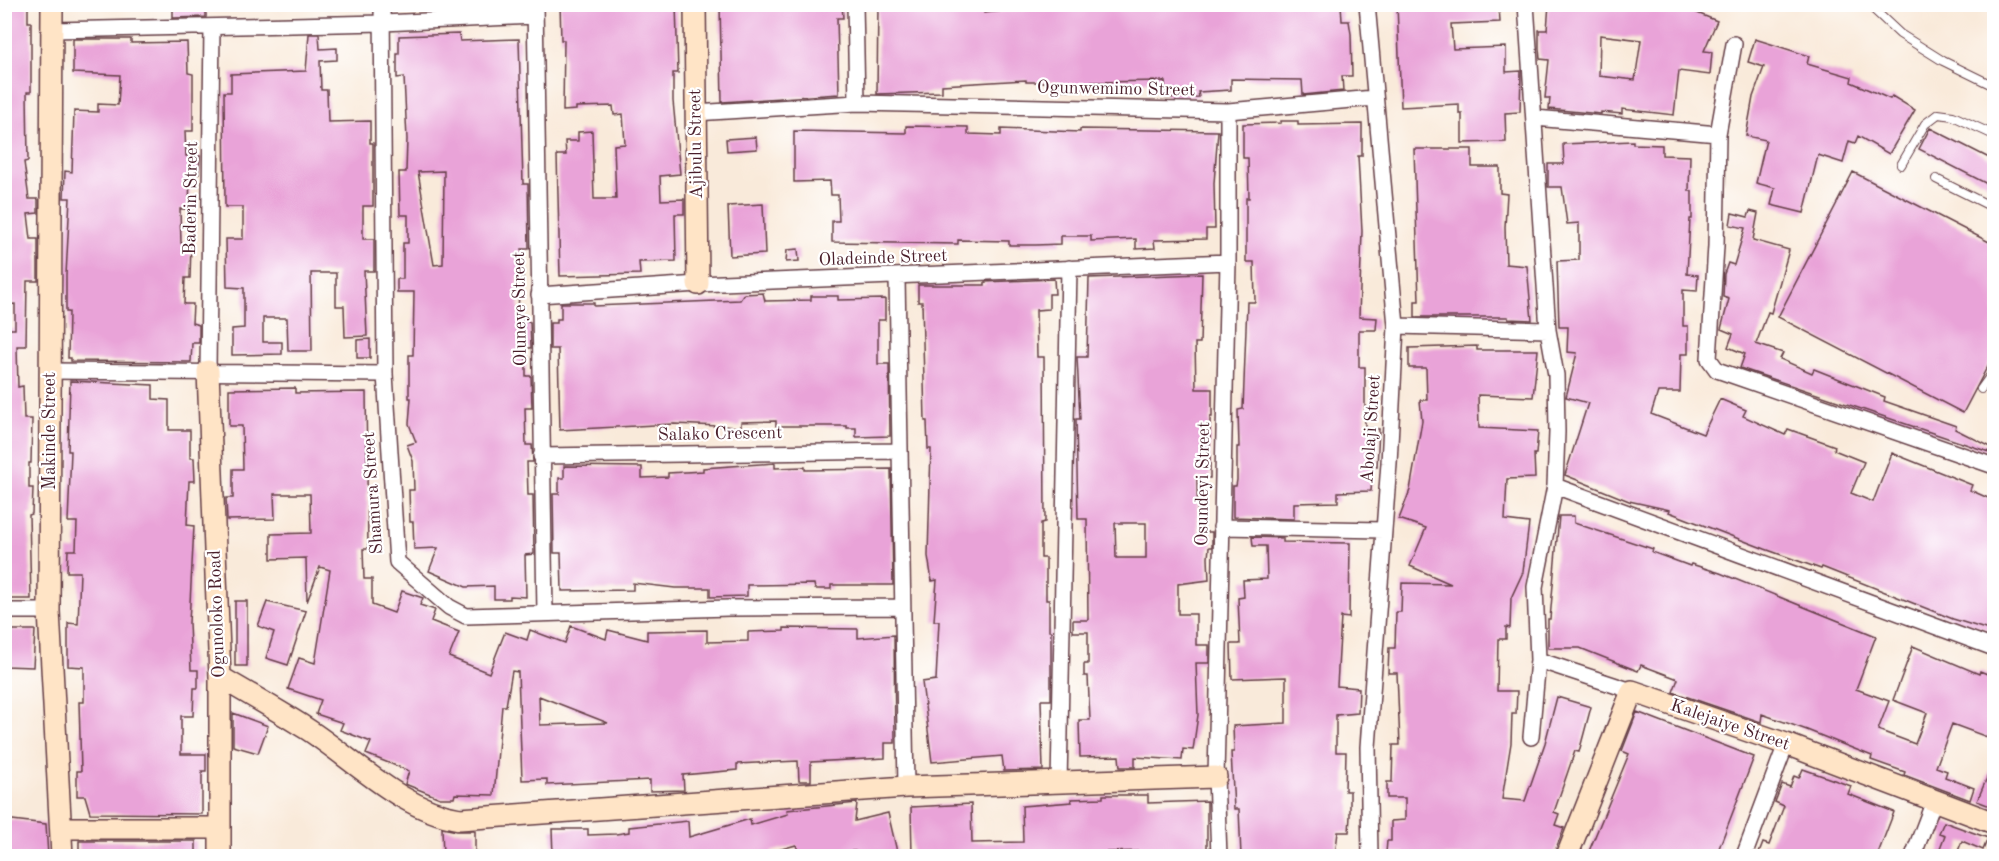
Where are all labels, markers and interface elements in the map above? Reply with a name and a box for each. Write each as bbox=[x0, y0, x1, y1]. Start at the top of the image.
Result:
street label: Ogunwemimo Street bbox=[1037, 79, 1195, 99]
street label: Ajibulu Street bbox=[686, 89, 706, 199]
street label: Baderin Street bbox=[181, 141, 201, 255]
street label: Oladeinde Street bbox=[818, 247, 948, 269]
street label: Oluneye Street bbox=[510, 251, 530, 367]
street label: Makinde Street bbox=[41, 372, 59, 490]
street label: Abolaji Street bbox=[1358, 374, 1384, 484]
street label: Osundeyi Street bbox=[1193, 422, 1213, 546]
street label: Salako Crescent bbox=[657, 424, 783, 444]
street label: Shamura Street bbox=[360, 431, 386, 555]
street label: Ogunoloko Road bbox=[206, 550, 228, 678]
street label: Kalejaiye Street bbox=[1668, 696, 1792, 754]

